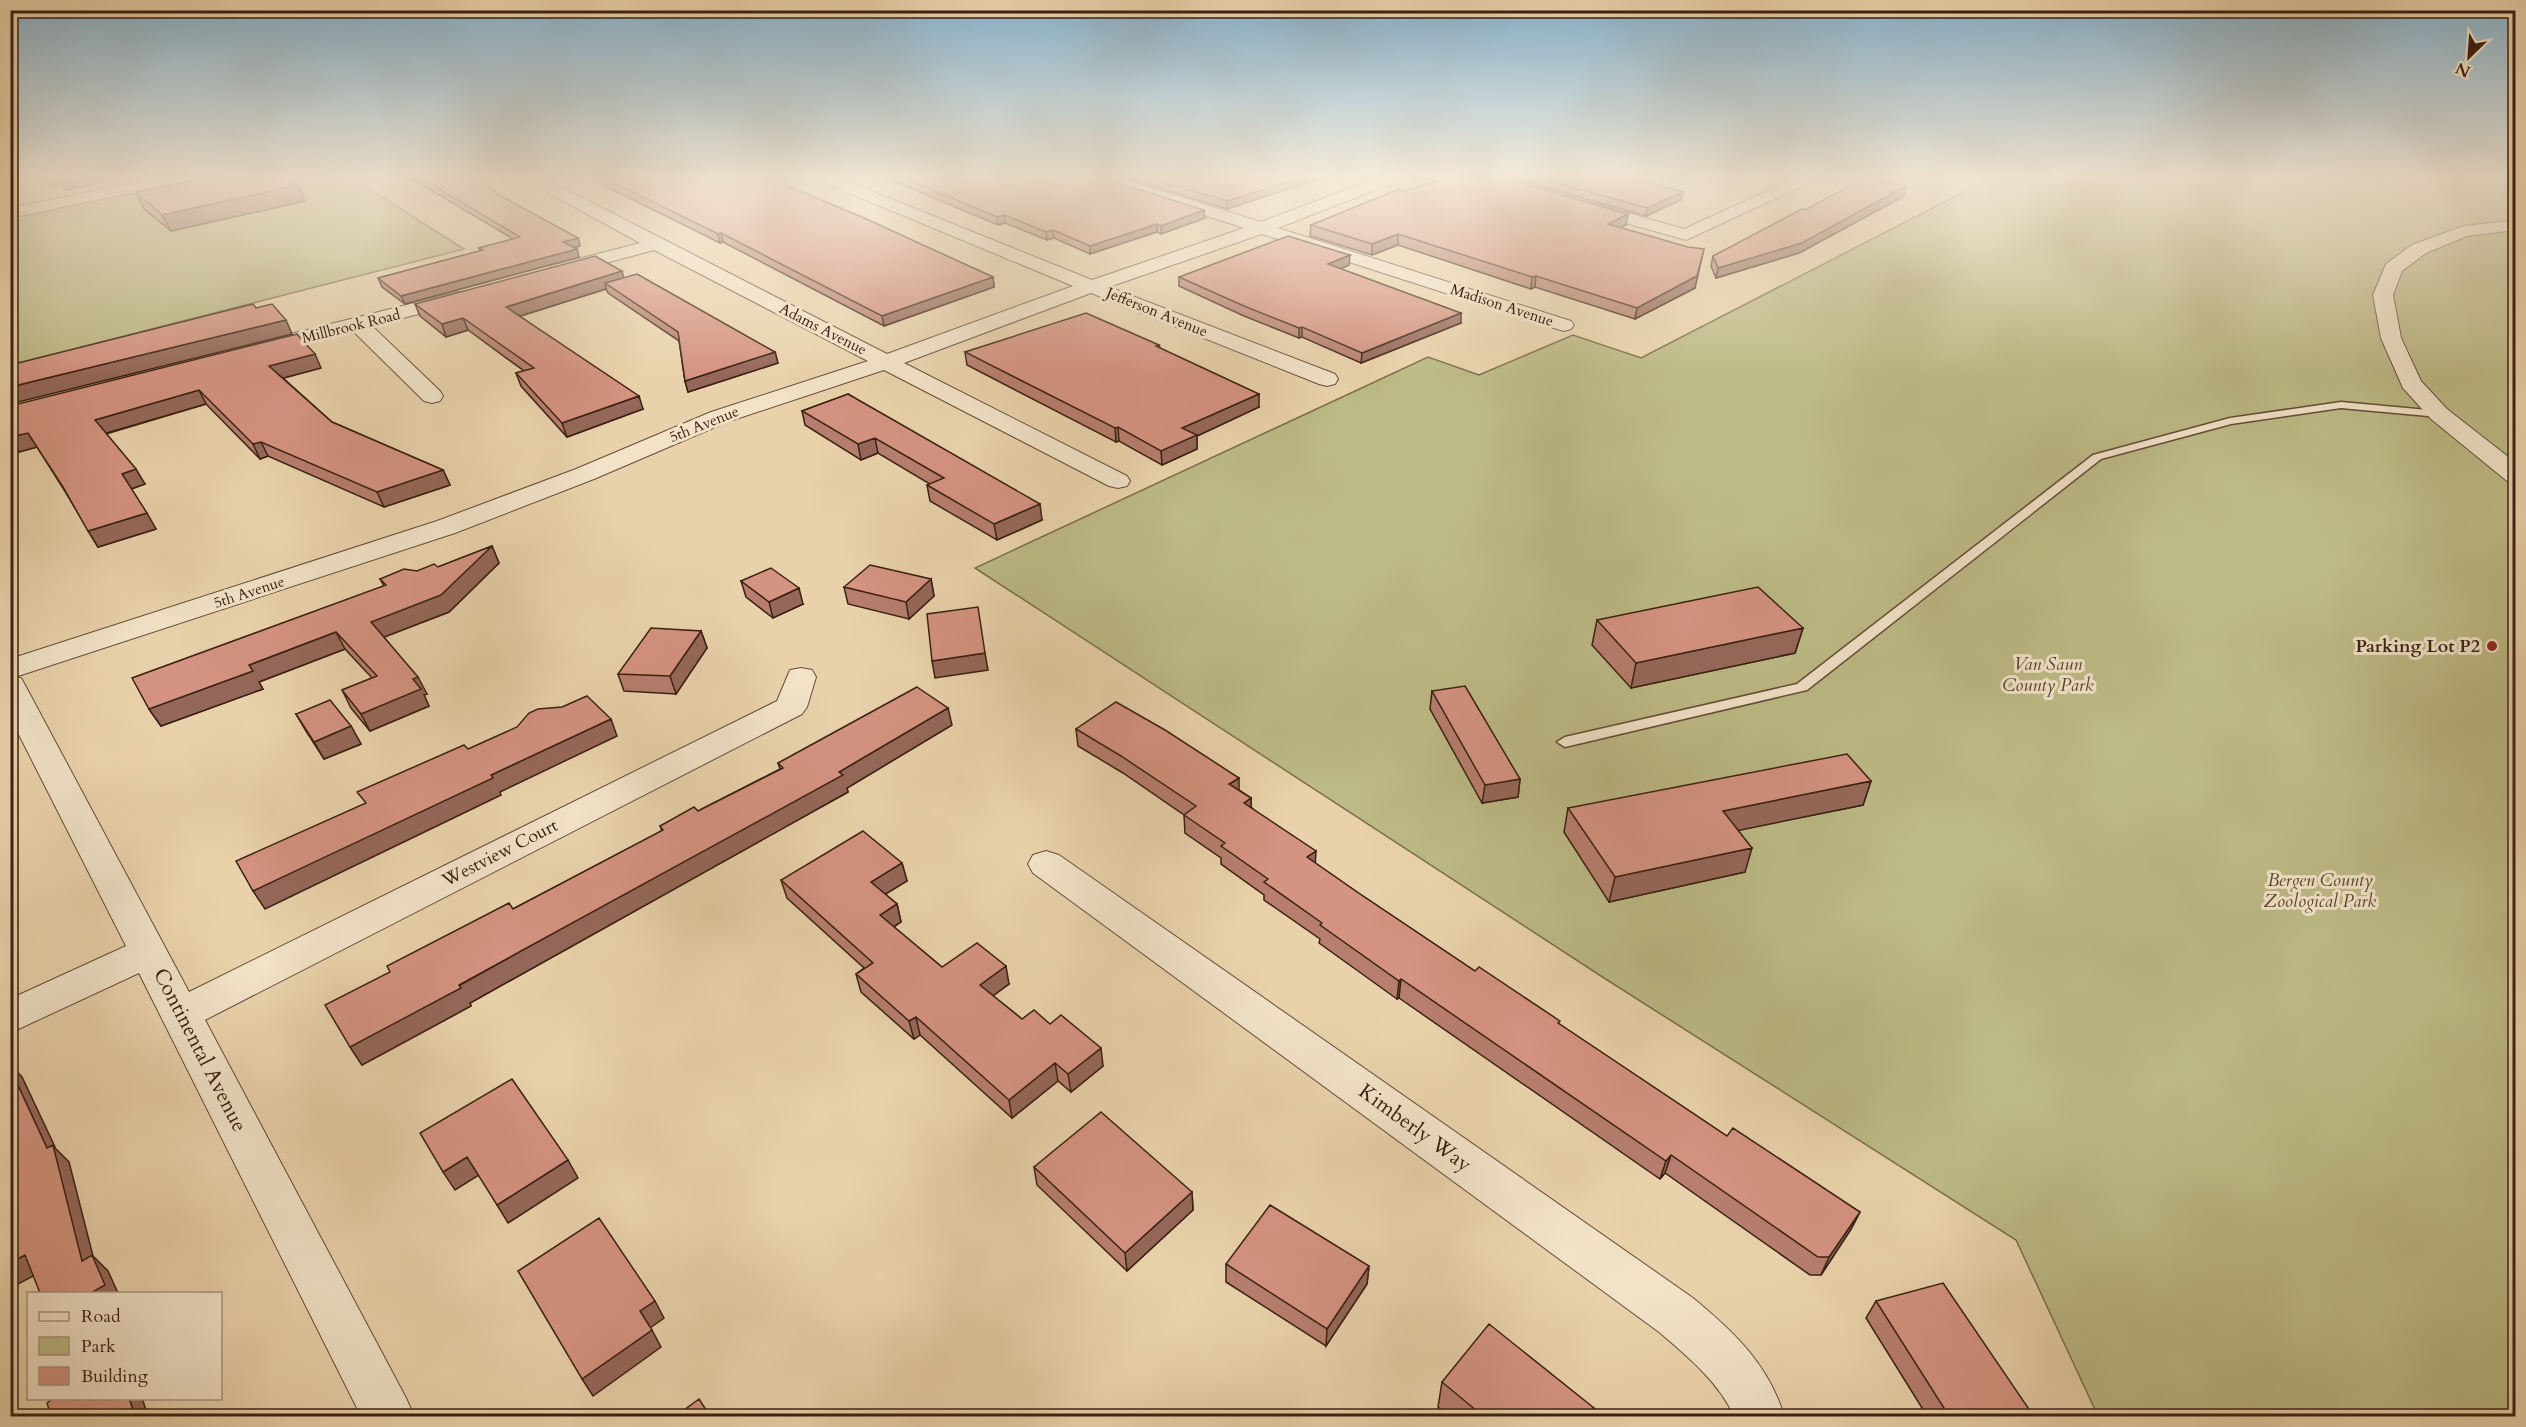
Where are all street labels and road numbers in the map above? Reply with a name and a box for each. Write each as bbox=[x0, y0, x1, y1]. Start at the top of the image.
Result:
street label: Madison Avenue bbox=[1448, 279, 1556, 331]
street label: Jefferson Avenue bbox=[1102, 282, 1211, 341]
street label: Adams Avenue bbox=[776, 298, 870, 360]
street label: Millbrook Road bbox=[300, 304, 402, 348]
street label: 5th Avenue bbox=[666, 401, 742, 447]
street label: 5th Avenue bbox=[211, 571, 287, 613]
street label: Westview Court bbox=[437, 813, 563, 893]
street label: Continental Avenue bbox=[146, 963, 254, 1137]
street label: Kimberly Way bbox=[1353, 1077, 1477, 1179]

